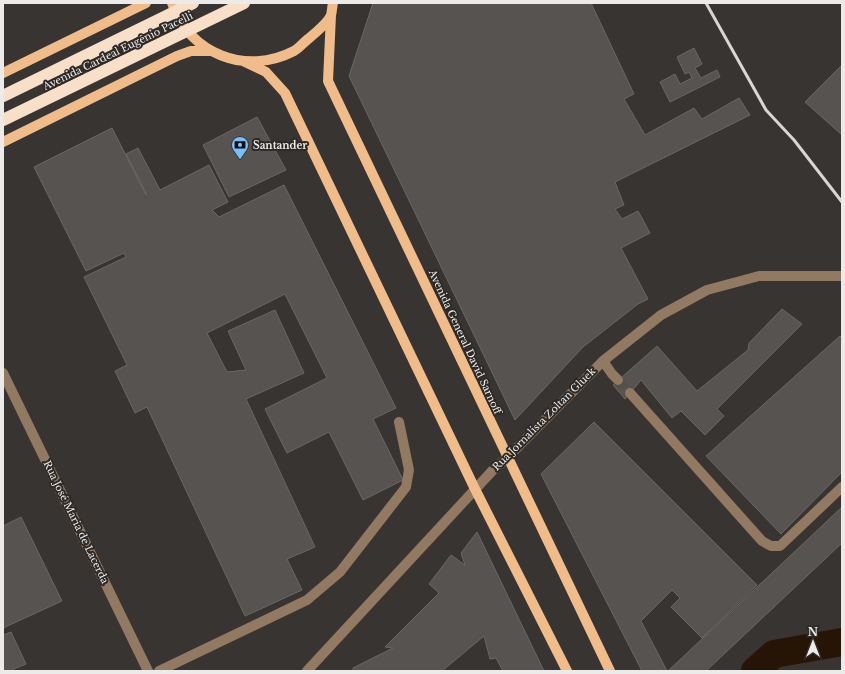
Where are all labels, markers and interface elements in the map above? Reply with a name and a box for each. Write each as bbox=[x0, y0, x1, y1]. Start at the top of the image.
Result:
street label: Avenida Cardeal Eugênio Pacelli bbox=[40, 9, 196, 93]
bank icon: Santander bbox=[230, 135, 250, 160]
place label: Santander bbox=[253, 139, 307, 152]
street label: Avenida General David Sarnoff bbox=[425, 267, 505, 418]
street label: Rua Jornalista Zoltan Gluek bbox=[490, 364, 599, 473]
street label: Rua José Maria de Lacerda bbox=[40, 458, 112, 586]
north arrow bbox=[793, 622, 833, 662]
text: N bbox=[808, 625, 819, 639]

